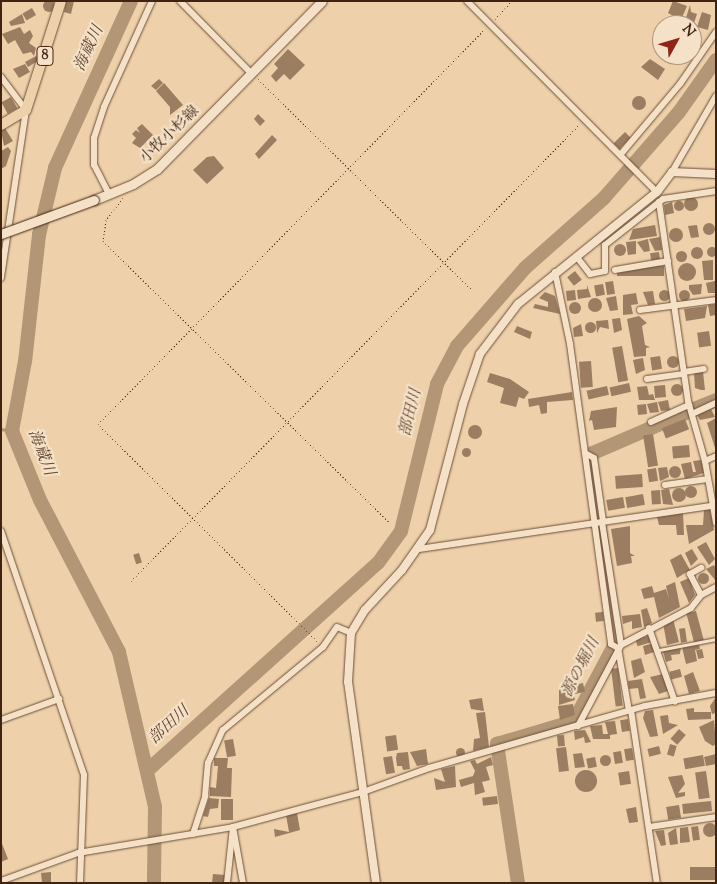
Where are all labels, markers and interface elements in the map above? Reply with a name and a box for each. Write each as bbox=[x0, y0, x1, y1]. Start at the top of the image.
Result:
north arrow bbox=[652, 15, 702, 65]
text: N bbox=[677, 21, 699, 42]
water label: 海蔵川 bbox=[71, 23, 109, 75]
road number: 8 bbox=[36, 44, 54, 68]
street label: 小牧小杉線 bbox=[137, 102, 203, 168]
water label: 部田川 bbox=[397, 387, 427, 439]
water label: 海蔵川 bbox=[22, 427, 58, 479]
water label: 源の堀川 bbox=[559, 635, 605, 701]
water label: 部田川 bbox=[146, 703, 194, 749]

